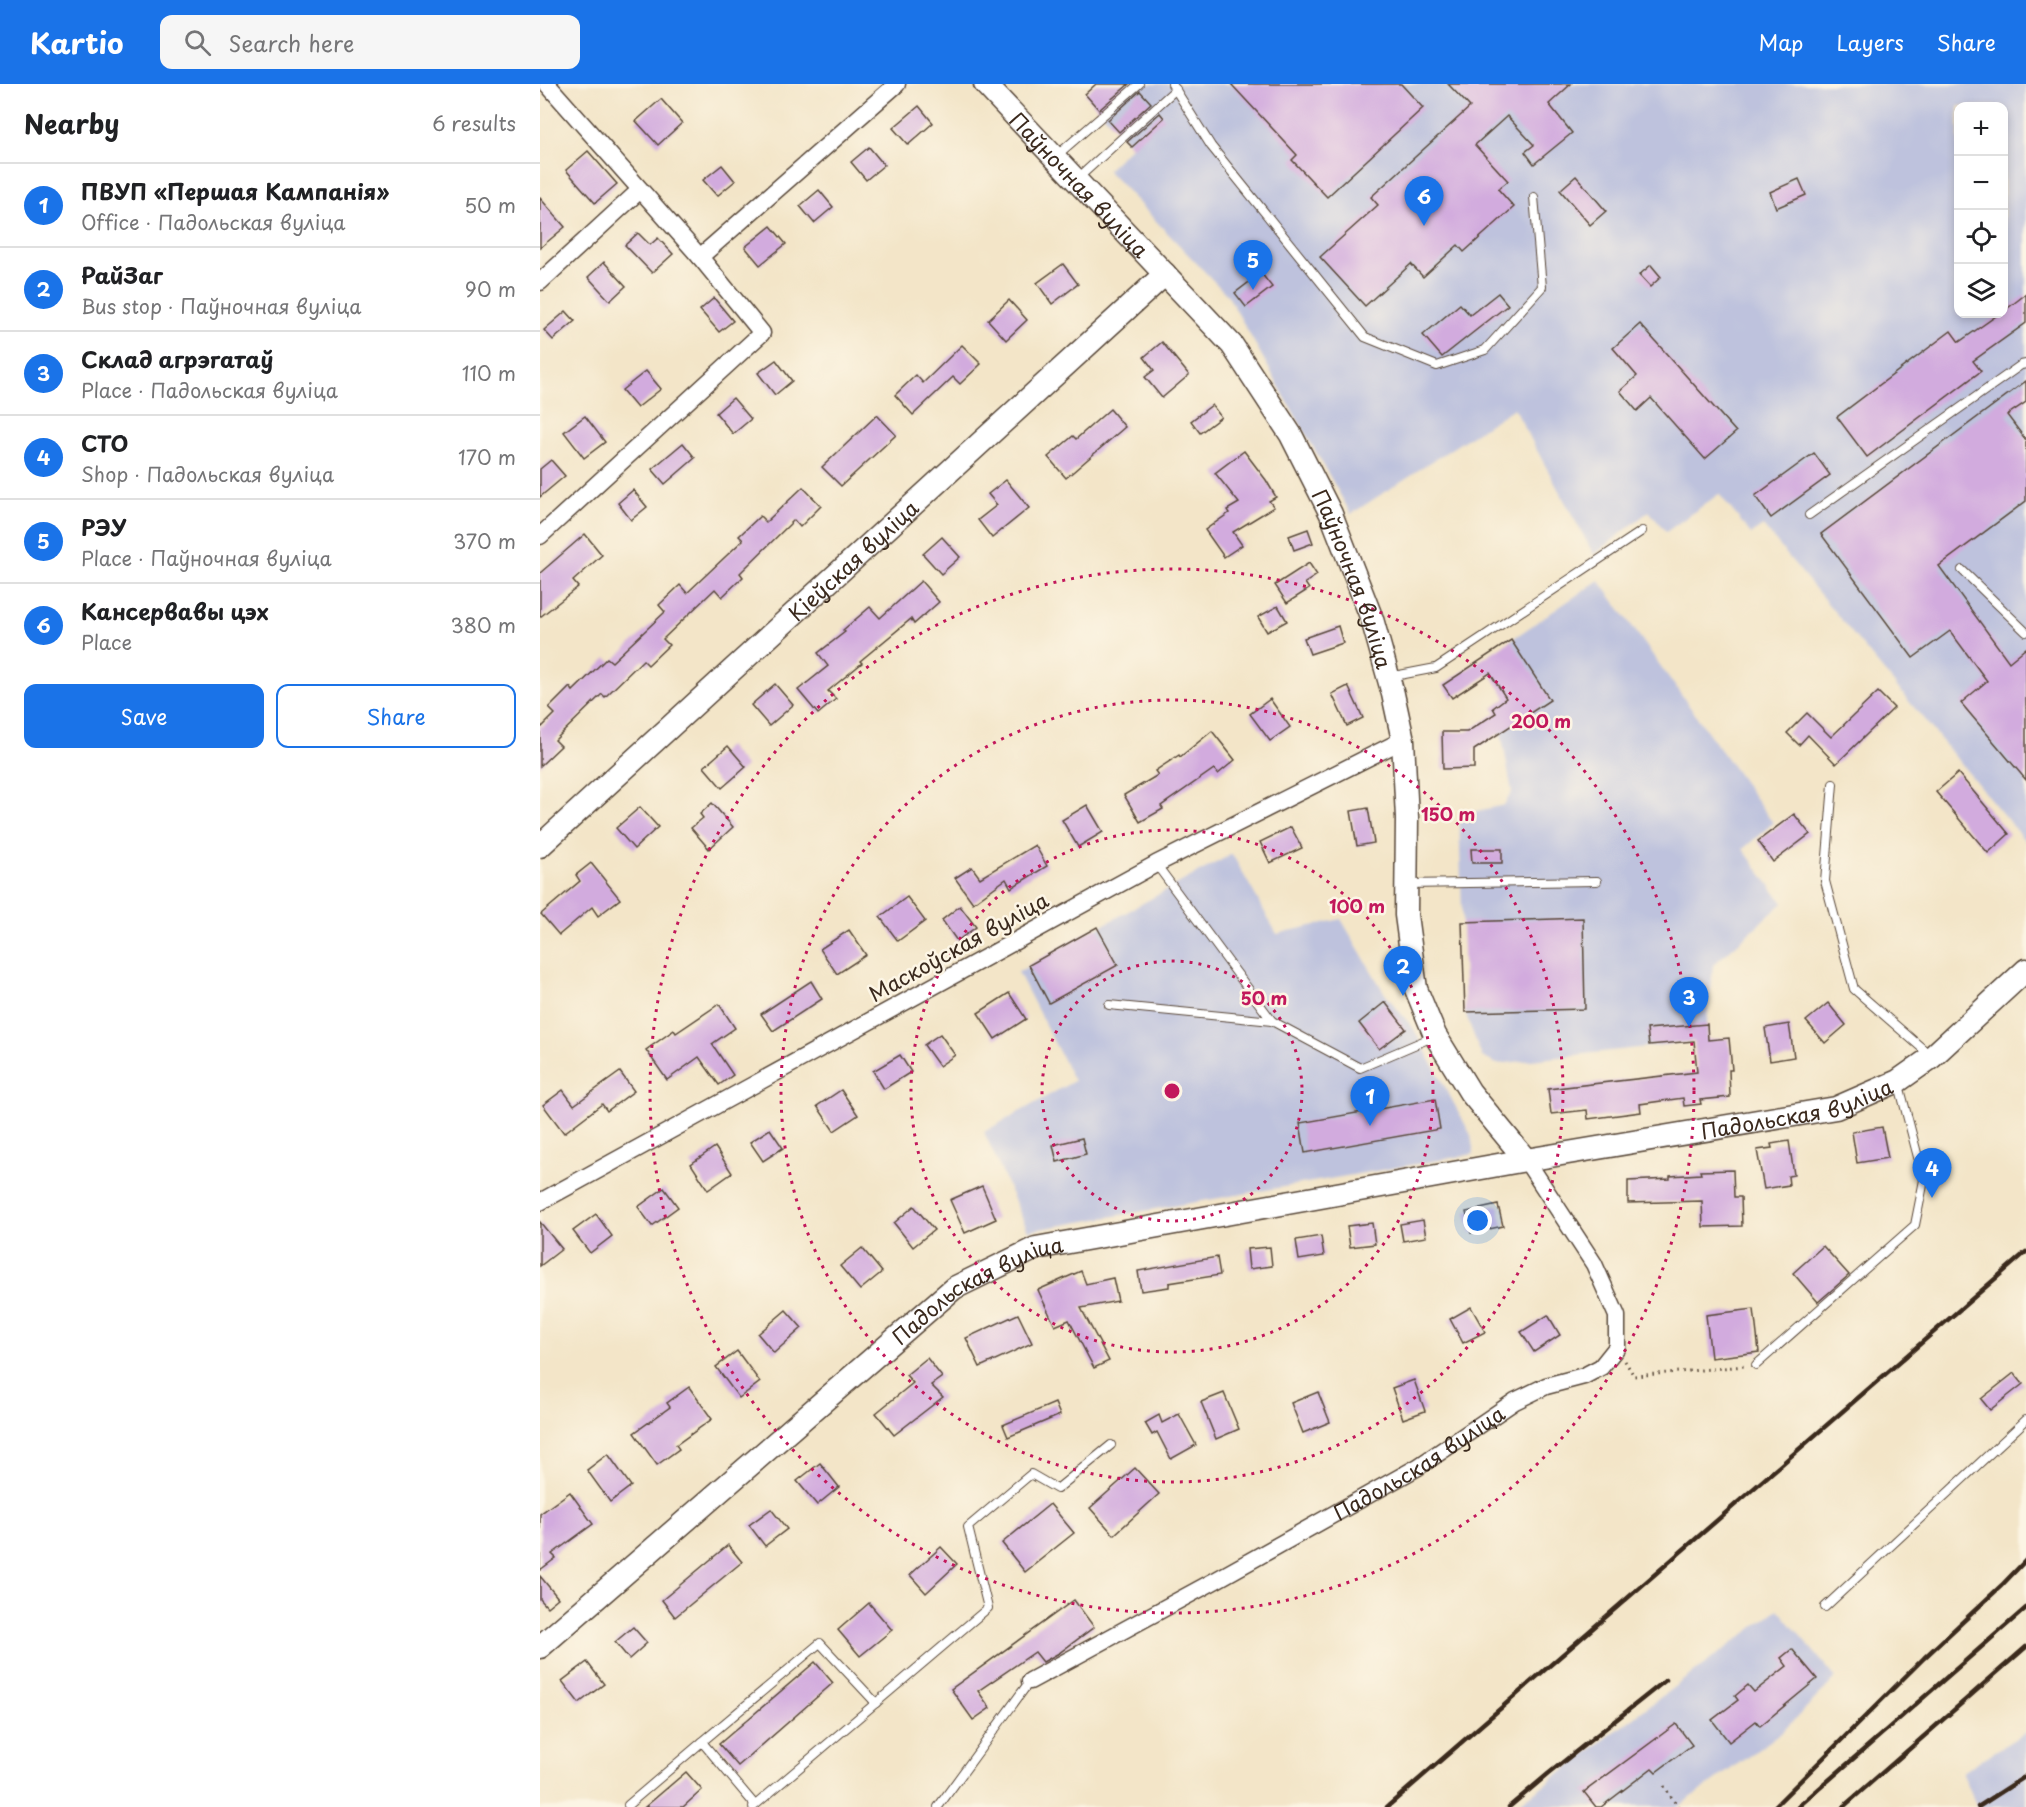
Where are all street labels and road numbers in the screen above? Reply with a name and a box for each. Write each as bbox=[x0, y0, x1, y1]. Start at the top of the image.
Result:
street label: Паўночная вуліца bbox=[1003, 104, 1157, 264]
street label: Паўночная вуліца bbox=[1305, 483, 1401, 673]
street label: Кіеўская вуліца bbox=[780, 491, 925, 628]
street label: Маскоўская вуліца bbox=[862, 883, 1054, 1009]
street label: Падольская вуліца bbox=[1698, 1069, 1898, 1146]
street label: Падольская вуліца bbox=[884, 1227, 1066, 1352]
street label: Падольская вуліца bbox=[1327, 1397, 1511, 1528]

